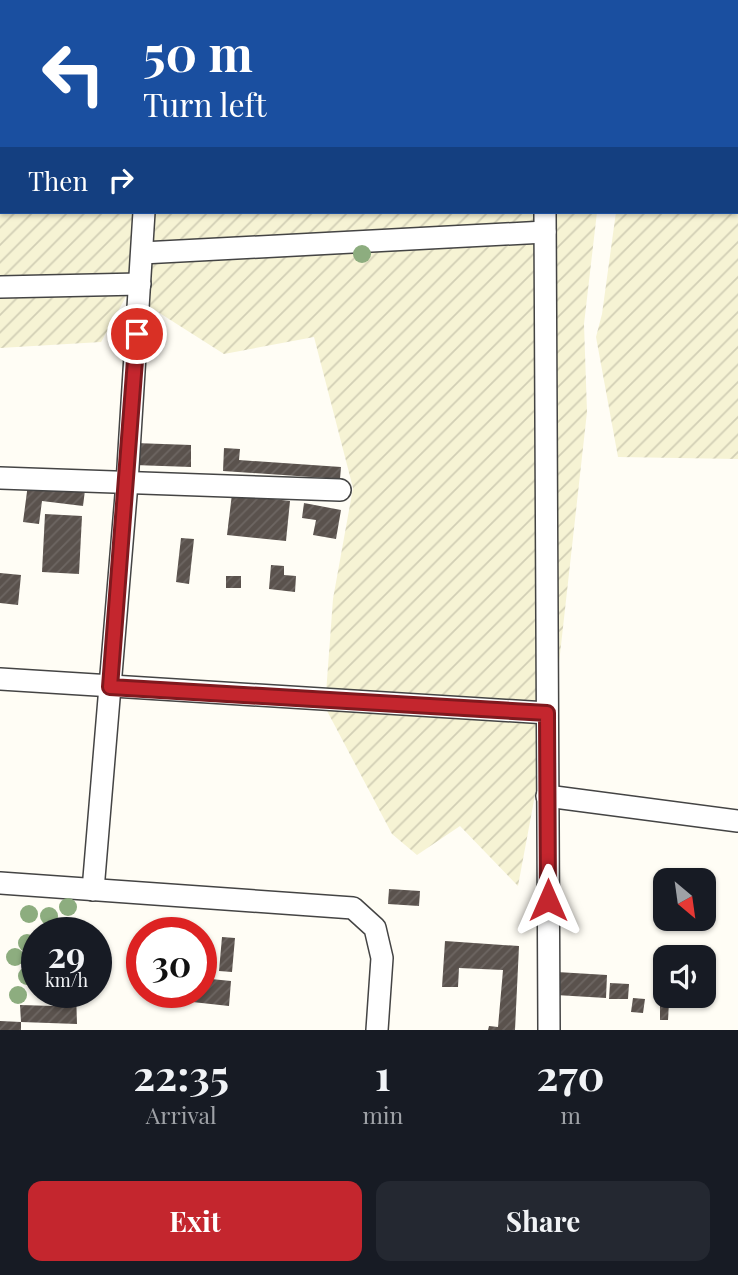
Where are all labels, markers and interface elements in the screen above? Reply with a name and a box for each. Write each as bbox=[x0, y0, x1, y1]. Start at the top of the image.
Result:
text: 50 m bbox=[143, 19, 253, 84]
icon: left bbox=[28, 28, 119, 119]
text: Turn left bbox=[143, 82, 267, 125]
icon: right bbox=[102, 161, 140, 199]
text: Then bbox=[28, 163, 88, 198]
pin bbox=[107, 304, 167, 364]
icon: arrive bbox=[118, 315, 156, 353]
position arrow bbox=[511, 863, 585, 937]
north arrow bbox=[653, 868, 716, 931]
map controls bbox=[653, 868, 716, 1008]
speed limit sign: 30 bbox=[126, 917, 217, 1008]
text: 29 bbox=[48, 930, 85, 977]
button: sound bbox=[653, 945, 716, 1008]
text: km/h bbox=[45, 968, 88, 992]
text: 22:35 bbox=[133, 1046, 229, 1102]
text: 1 bbox=[375, 1046, 391, 1102]
text: 270 bbox=[537, 1046, 605, 1102]
text: Arrival bbox=[146, 1099, 217, 1130]
text: min bbox=[362, 1099, 403, 1130]
text: m bbox=[560, 1099, 581, 1130]
button: Exit bbox=[28, 1181, 362, 1261]
button: Share bbox=[376, 1181, 710, 1261]

